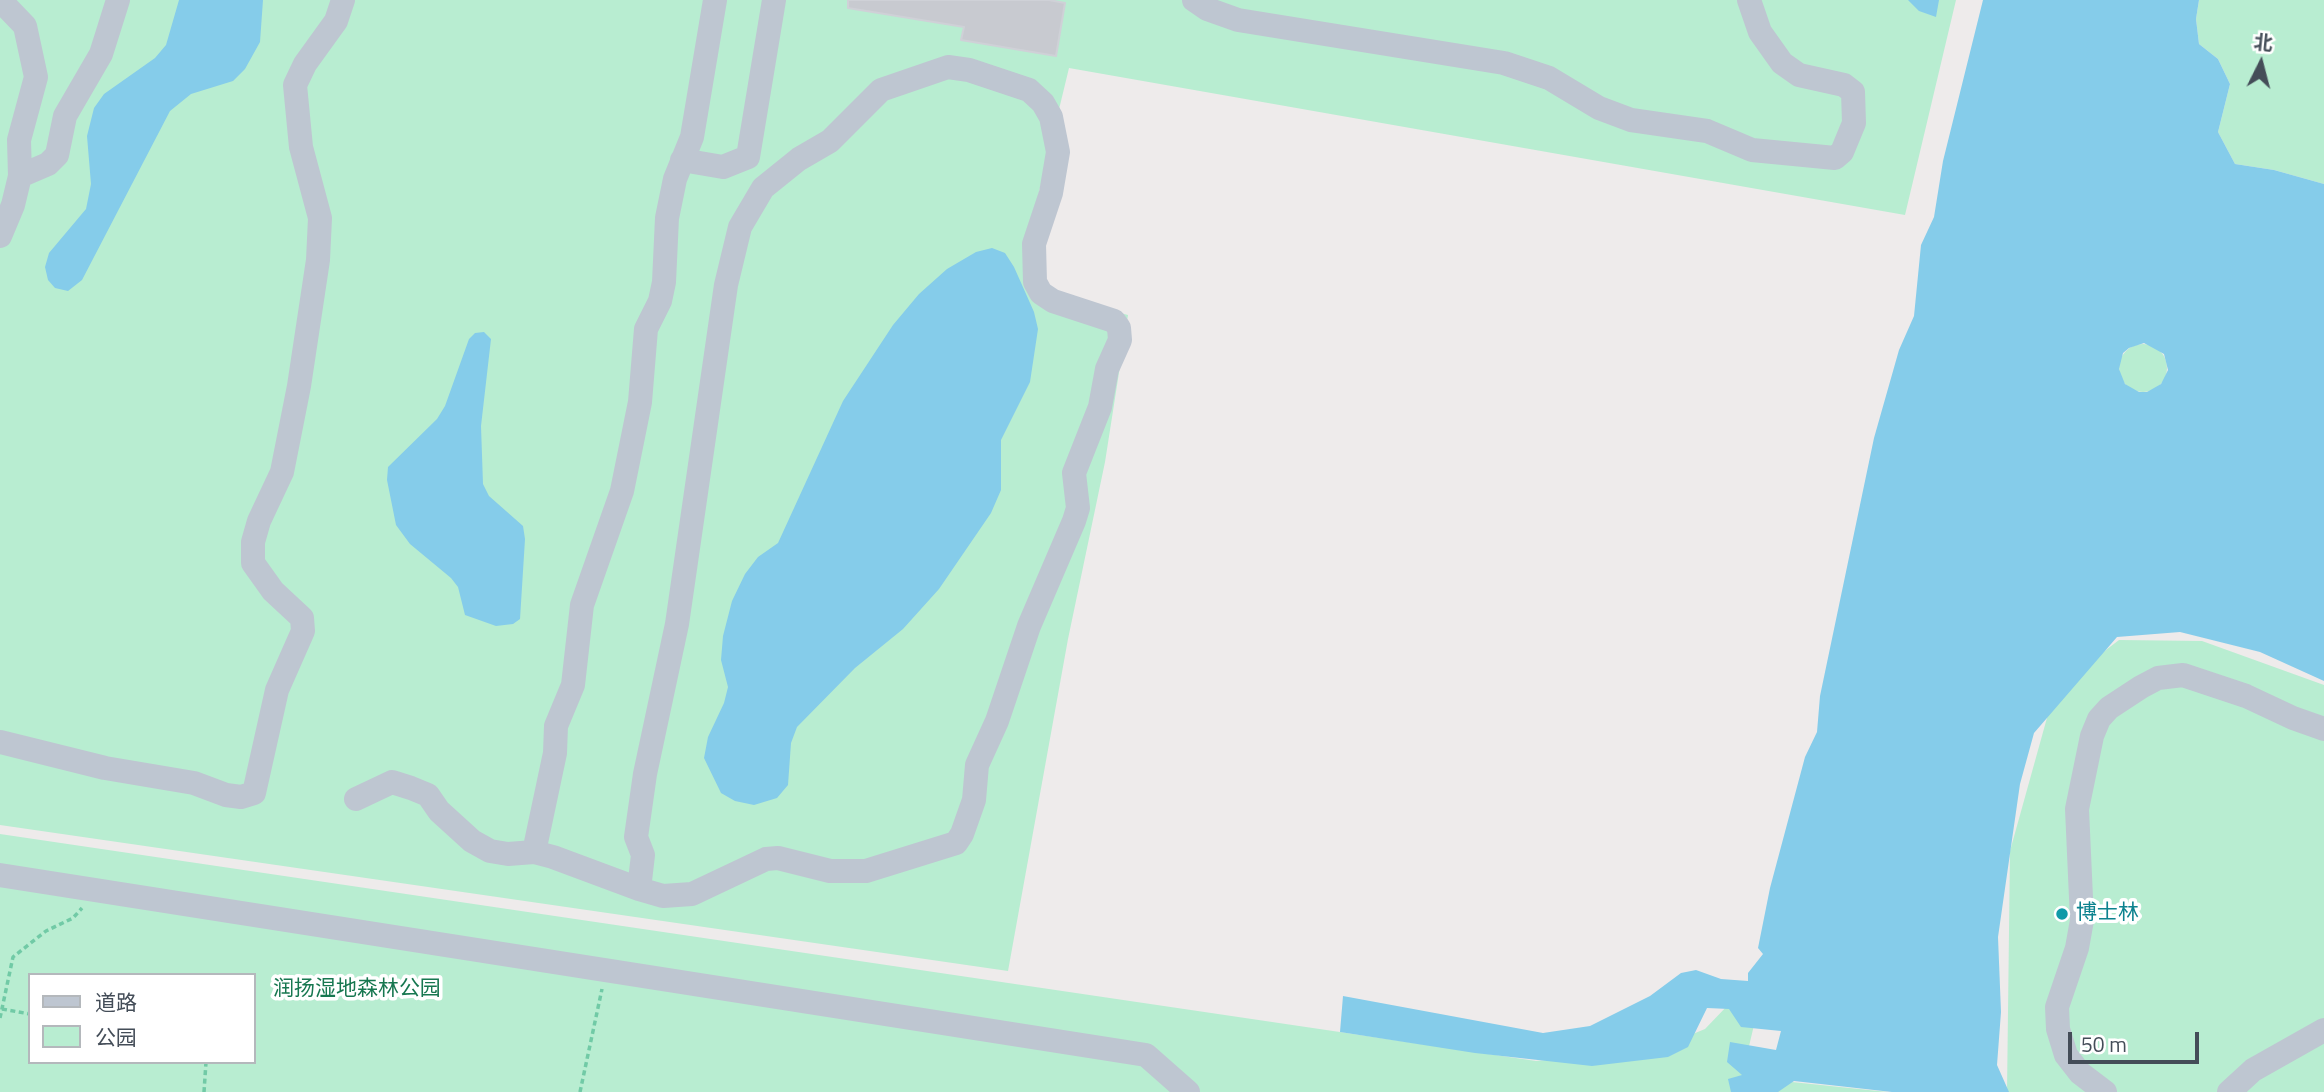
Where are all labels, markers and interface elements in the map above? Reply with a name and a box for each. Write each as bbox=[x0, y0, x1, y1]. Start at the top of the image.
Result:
text: 北 bbox=[2252, 26, 2274, 57]
north arrow bbox=[2226, 28, 2296, 98]
place label: 博士林 bbox=[2076, 901, 2139, 927]
marker: 博士林 bbox=[2054, 906, 2070, 922]
legend bbox=[28, 973, 256, 1064]
park label: 润扬湿地森林公园 bbox=[273, 977, 441, 1003]
text: 道路 bbox=[95, 986, 137, 1018]
scale bar bbox=[2072, 1018, 2203, 1062]
text: 公园 bbox=[95, 1021, 137, 1053]
text: 50 m bbox=[2081, 1028, 2127, 1060]

